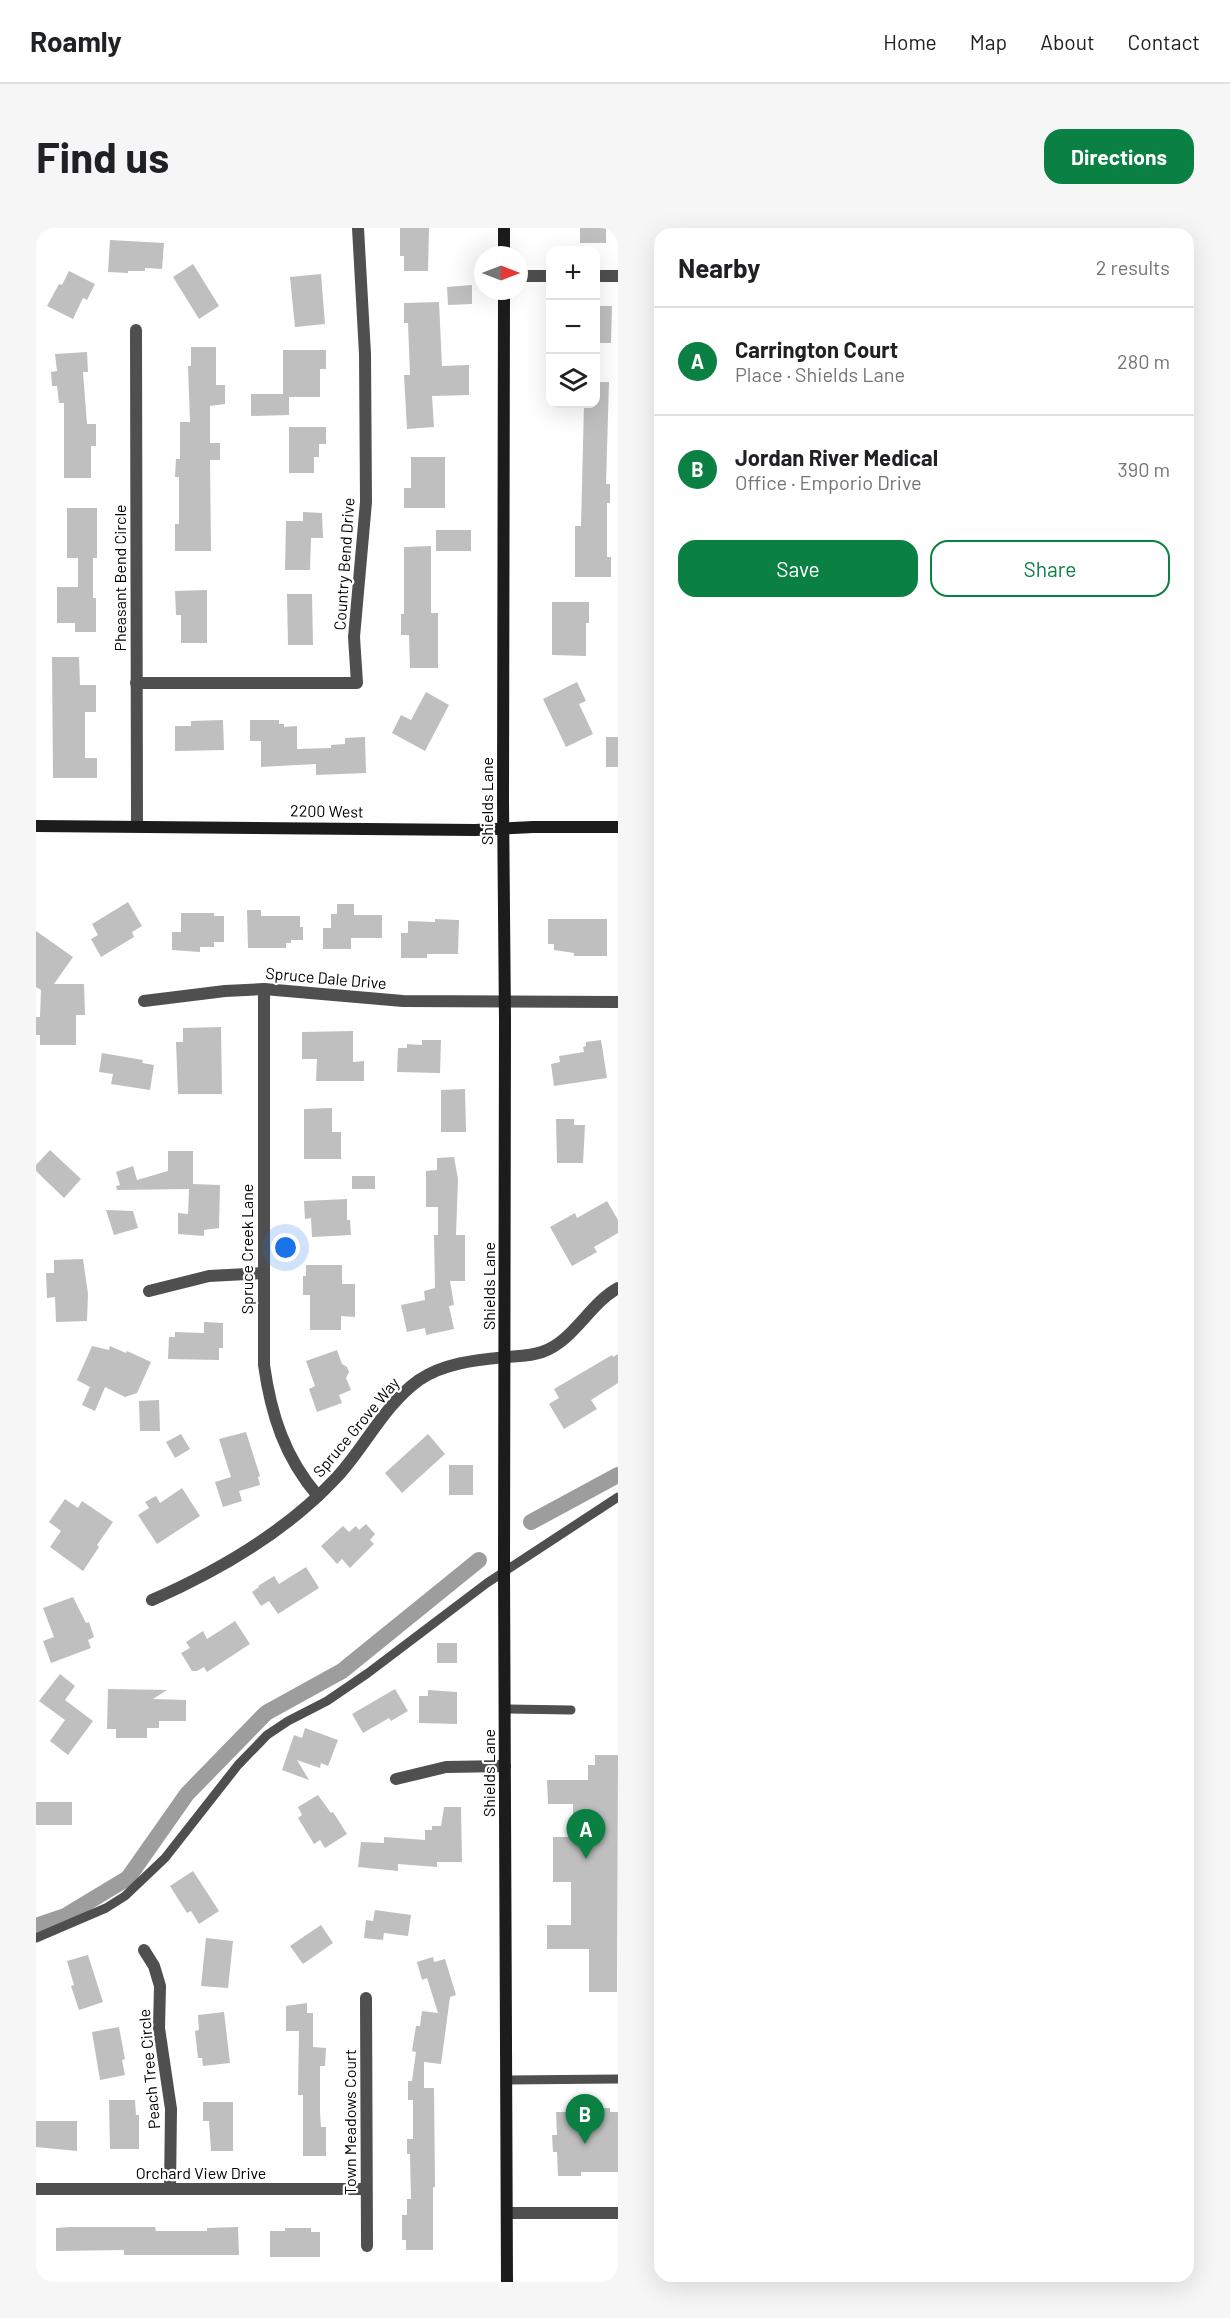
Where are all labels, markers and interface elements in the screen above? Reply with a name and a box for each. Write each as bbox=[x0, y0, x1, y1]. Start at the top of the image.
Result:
text: Roamly bbox=[30, 24, 122, 58]
text: Home bbox=[883, 29, 937, 54]
text: Map bbox=[970, 29, 1007, 54]
text: About bbox=[1040, 29, 1095, 54]
text: Contact bbox=[1128, 29, 1200, 54]
button: Directions bbox=[1044, 129, 1194, 184]
text: Find us bbox=[36, 131, 169, 181]
north arrow bbox=[474, 246, 528, 300]
map controls bbox=[546, 246, 600, 408]
button: + bbox=[546, 246, 600, 300]
text: Nearby bbox=[678, 252, 760, 283]
text: 2 results bbox=[1096, 255, 1170, 279]
button: − bbox=[546, 300, 600, 354]
text: Carrington Court bbox=[735, 336, 898, 362]
text: A bbox=[691, 349, 704, 373]
text: 280 m bbox=[1117, 349, 1170, 373]
button: layers bbox=[546, 354, 600, 408]
text: Place · Shields Lane bbox=[735, 362, 905, 386]
text: Jordan River Medical bbox=[735, 444, 938, 470]
text: B bbox=[691, 457, 704, 481]
text: 390 m bbox=[1117, 457, 1170, 481]
text: Office · Emporio Drive bbox=[735, 470, 922, 494]
street label: Country Bend Drive bbox=[329, 497, 358, 631]
street label: Pheasant Bend Circle bbox=[110, 504, 129, 652]
button: Save bbox=[678, 540, 918, 597]
button: Share bbox=[930, 540, 1170, 597]
street label: Shields Lane bbox=[477, 757, 496, 845]
street label: 2200 West bbox=[290, 800, 364, 821]
street label: Spruce Dale Drive bbox=[265, 963, 387, 992]
street label: Spruce Creek Lane bbox=[237, 1184, 256, 1314]
your location bbox=[271, 1233, 300, 1262]
street label: Shields Lane bbox=[479, 1242, 498, 1330]
street label: Spruce Grove Way bbox=[308, 1372, 403, 1480]
street label: Shields Lane bbox=[479, 1729, 498, 1817]
pin: A bbox=[566, 1810, 606, 1859]
street label: Peach Tree Circle bbox=[134, 2008, 163, 2130]
street label: Town Meadows Court bbox=[340, 2049, 359, 2195]
pin: B bbox=[566, 2094, 604, 2144]
street label: Orchard View Drive bbox=[136, 2163, 266, 2182]

